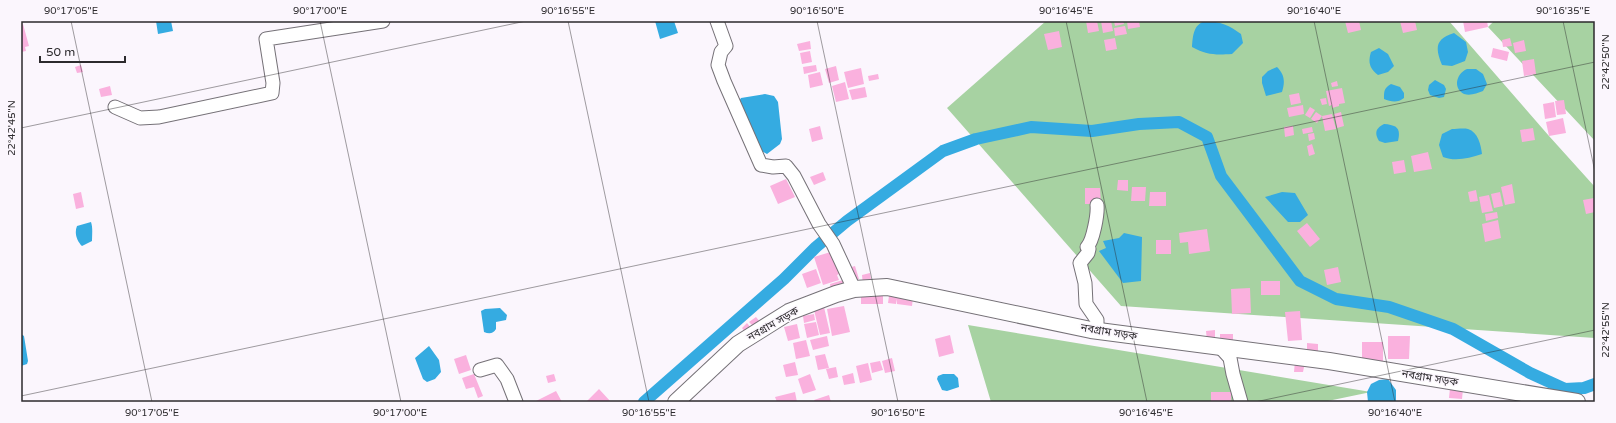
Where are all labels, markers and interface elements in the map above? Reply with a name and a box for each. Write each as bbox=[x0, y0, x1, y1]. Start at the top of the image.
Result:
text: 90°17'05"E bbox=[44, 5, 98, 17]
text: 90°17'00"E bbox=[293, 5, 347, 17]
text: 90°16'55"E bbox=[541, 5, 595, 17]
text: 90°16'50"E bbox=[790, 5, 844, 17]
text: 90°16'45"E bbox=[1039, 5, 1093, 17]
text: 90°16'40"E bbox=[1287, 5, 1341, 17]
text: 90°16'35"E bbox=[1536, 5, 1590, 17]
text: 22°42'50"N bbox=[1600, 34, 1612, 90]
scale bar bbox=[40, 38, 125, 64]
text: 50 m bbox=[46, 45, 75, 59]
text: 22°42'45"N bbox=[6, 100, 18, 156]
text: 22°42'55"N bbox=[1600, 302, 1612, 358]
street label: নবগ্রাম সড়ক bbox=[744, 304, 801, 344]
street label: নবগ্রাম সড়ক bbox=[1079, 321, 1138, 343]
street label: নবগ্রাম সড়ক bbox=[1400, 367, 1459, 389]
text: 90°17'05"E bbox=[125, 407, 179, 419]
text: 90°17'00"E bbox=[373, 407, 427, 419]
text: 90°16'55"E bbox=[622, 407, 676, 419]
text: 90°16'50"E bbox=[871, 407, 925, 419]
text: 90°16'45"E bbox=[1119, 407, 1173, 419]
text: 90°16'40"E bbox=[1368, 407, 1422, 419]

